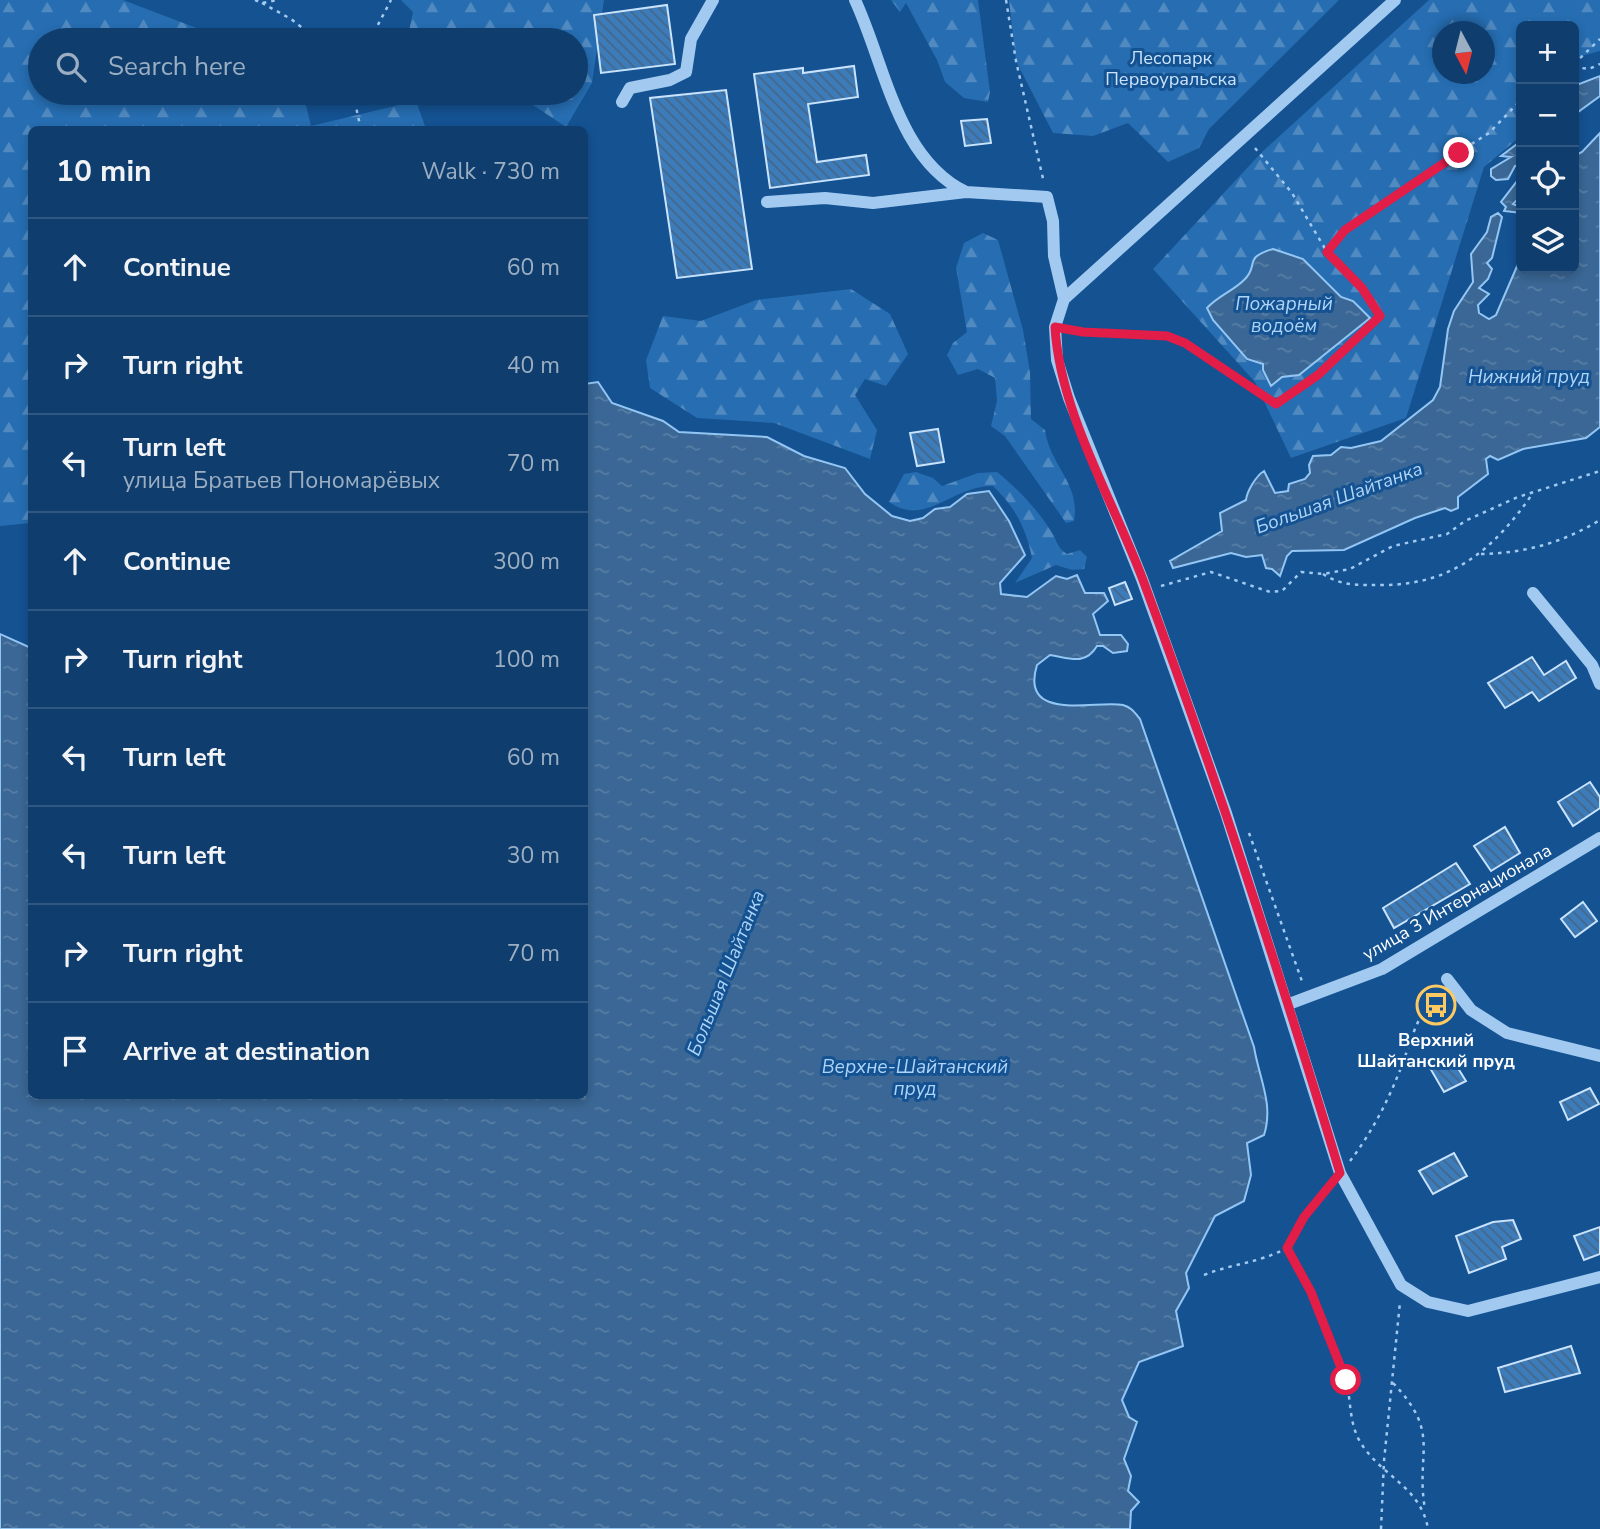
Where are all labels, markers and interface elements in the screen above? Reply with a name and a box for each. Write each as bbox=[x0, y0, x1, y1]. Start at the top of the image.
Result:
north arrow bbox=[1432, 21, 1495, 84]
map controls bbox=[1516, 21, 1579, 273]
button: + bbox=[1516, 21, 1579, 84]
search box bbox=[28, 28, 588, 105]
park label: Лесопарк Первоуральска bbox=[1105, 46, 1237, 91]
icon: search bbox=[52, 48, 90, 86]
text: Search here bbox=[108, 49, 246, 84]
button: − bbox=[1516, 84, 1579, 147]
route end bbox=[1443, 137, 1474, 168]
button: locate bbox=[1516, 147, 1579, 210]
text: 10 min bbox=[56, 151, 152, 192]
text: Walk · 730 m bbox=[421, 156, 560, 187]
button: layers bbox=[1516, 210, 1579, 273]
icon: ahead bbox=[56, 248, 94, 286]
text: Continue bbox=[123, 250, 231, 285]
text: 60 m bbox=[507, 252, 560, 283]
water label: Пожарный водоём bbox=[1235, 291, 1333, 339]
icon: right bbox=[56, 346, 94, 384]
text: Turn right bbox=[123, 348, 242, 383]
text: 40 m bbox=[507, 350, 560, 381]
water label: Нижний пруд bbox=[1468, 364, 1590, 390]
text: Turn left bbox=[123, 430, 226, 465]
icon: left bbox=[56, 444, 94, 482]
text: 70 m bbox=[507, 448, 560, 479]
water label: Большая Шайтанка bbox=[1252, 456, 1426, 540]
text: улица Братьев Пономарёвых bbox=[123, 465, 440, 496]
icon: ahead bbox=[56, 542, 94, 580]
text: Continue bbox=[123, 544, 231, 579]
text: 300 m bbox=[493, 546, 560, 577]
icon: right bbox=[56, 640, 94, 678]
text: Turn right bbox=[123, 642, 242, 677]
text: 100 m bbox=[493, 644, 560, 675]
icon: left bbox=[56, 738, 94, 776]
text: Turn left bbox=[123, 740, 226, 775]
text: 60 m bbox=[507, 742, 560, 773]
icon: left bbox=[56, 836, 94, 874]
text: Turn left bbox=[123, 838, 226, 873]
street label: улица 3 Интернационала bbox=[1358, 838, 1556, 966]
text: 30 m bbox=[507, 840, 560, 871]
water label: Большая Шайтанка bbox=[681, 886, 771, 1060]
icon: right bbox=[56, 934, 94, 972]
text: Turn right bbox=[123, 936, 242, 971]
text: 70 m bbox=[507, 938, 560, 969]
bus stop icon: Верхний Шайтанский пруд bbox=[1415, 984, 1457, 1026]
place label: Верхний Шайтанский пруд bbox=[1357, 1028, 1515, 1073]
icon: arrive bbox=[56, 1032, 94, 1070]
text: Arrive at destination bbox=[123, 1034, 370, 1069]
water label: Верхне-Шайтанский пруд bbox=[822, 1054, 1008, 1102]
route start bbox=[1330, 1364, 1361, 1395]

